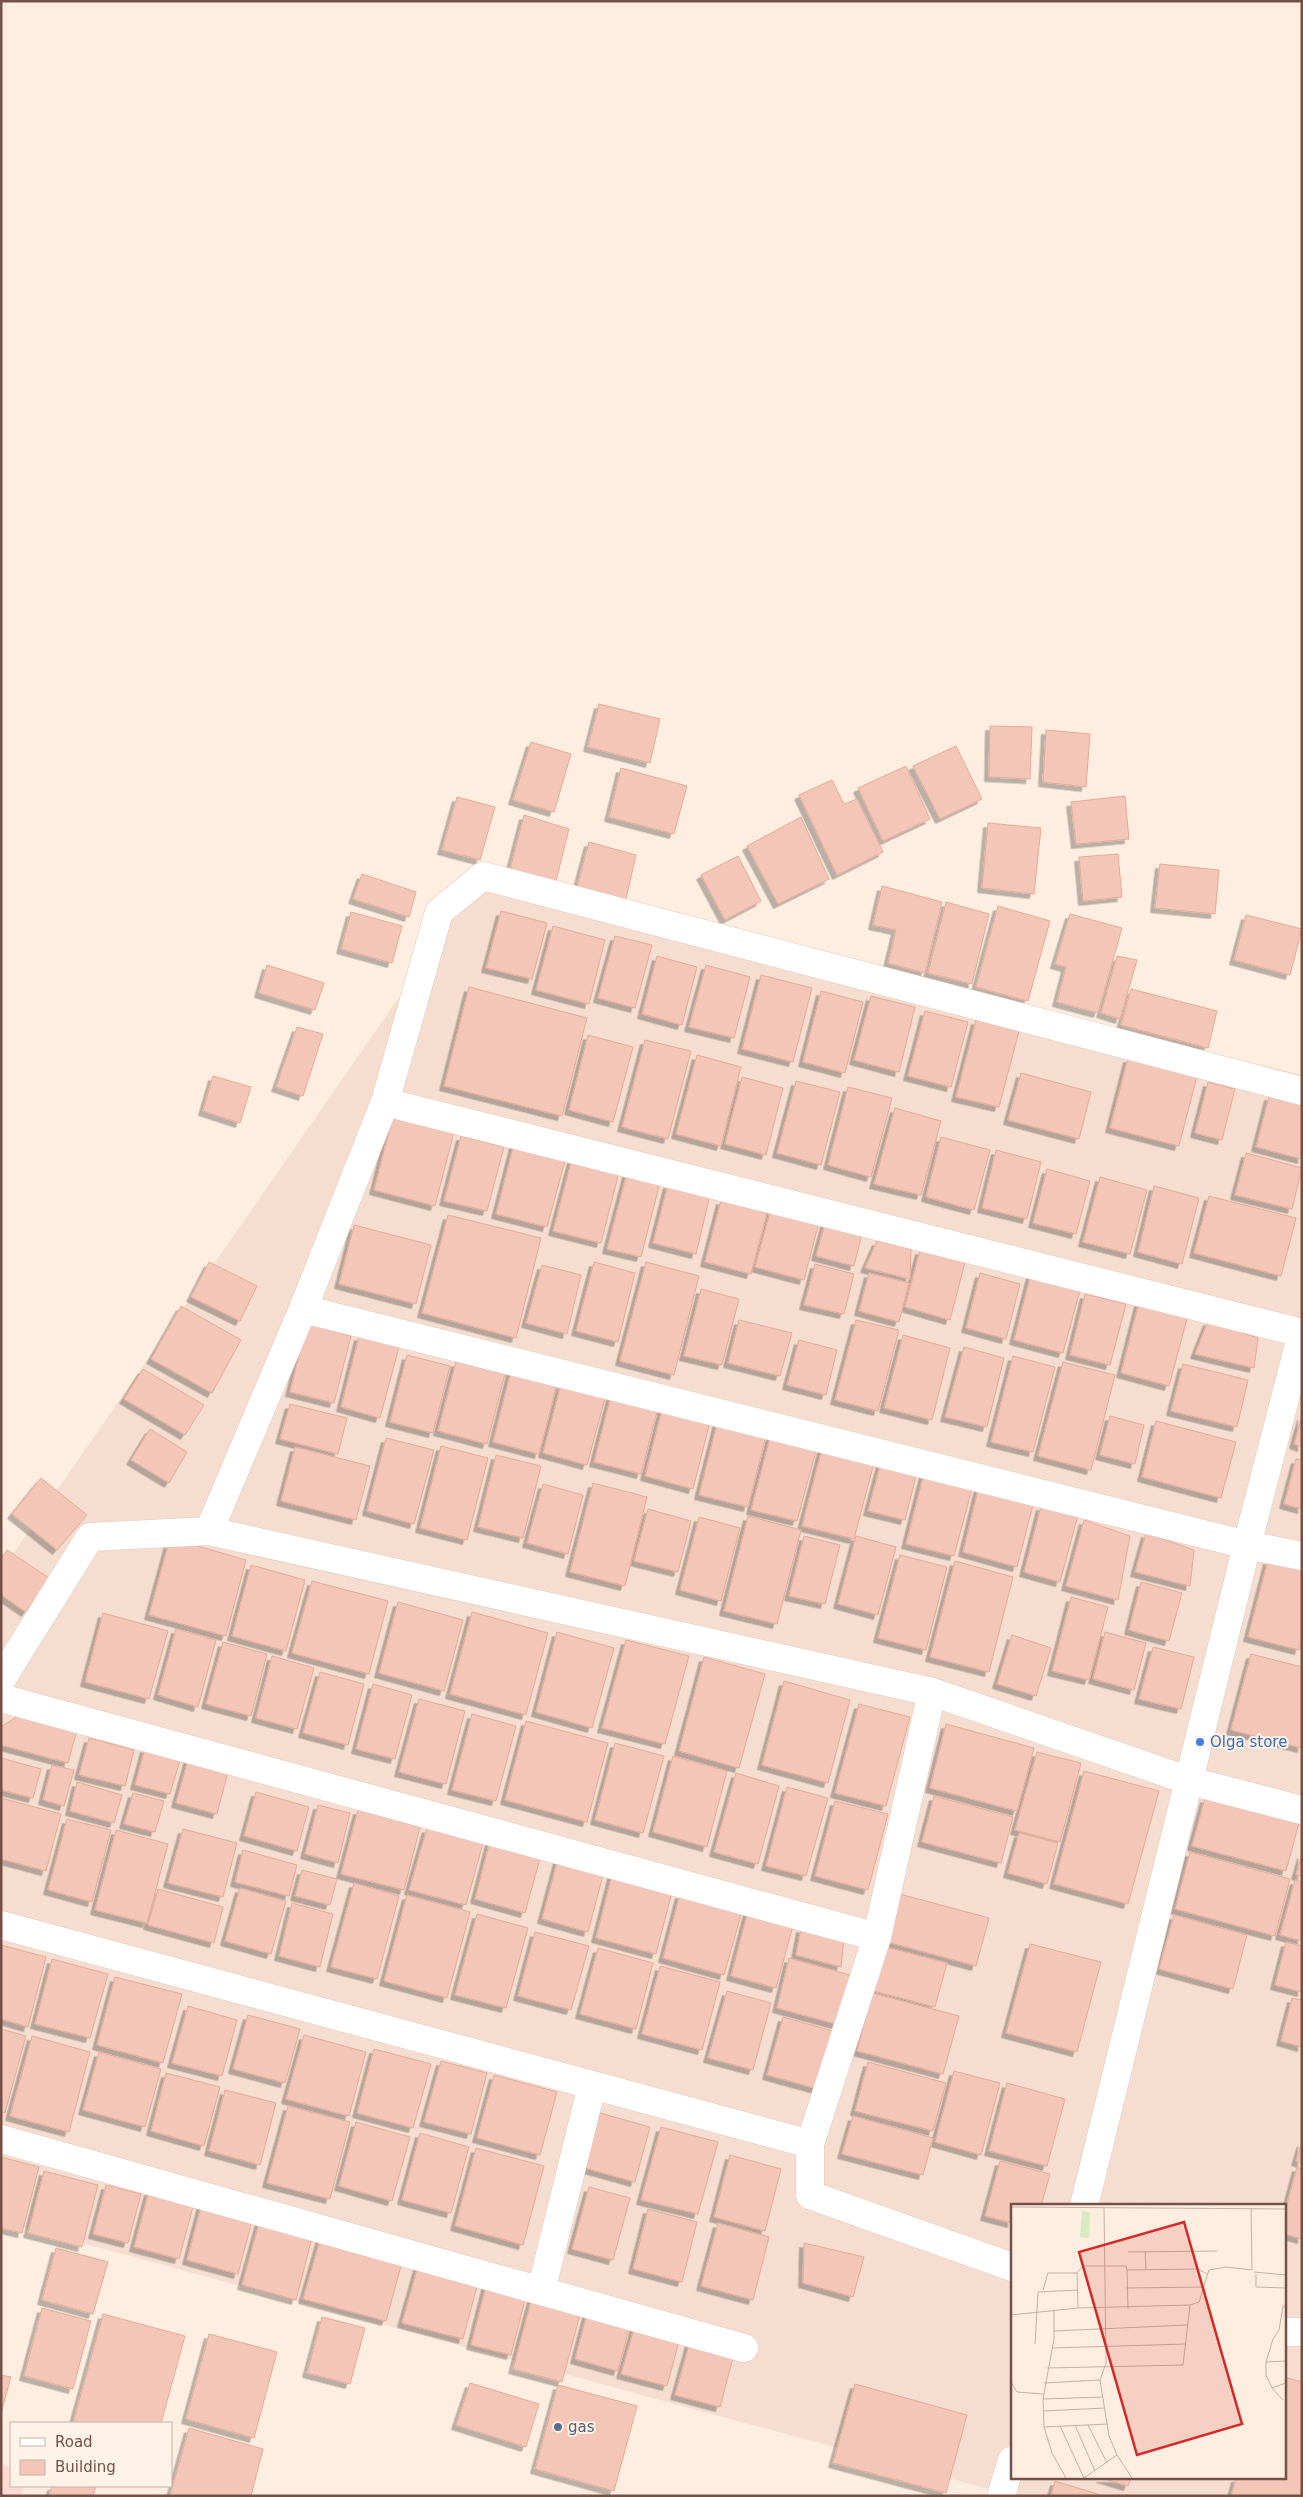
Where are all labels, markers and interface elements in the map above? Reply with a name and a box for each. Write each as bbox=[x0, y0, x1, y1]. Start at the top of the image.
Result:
place label: Olga store bbox=[1210, 1733, 1287, 1751]
marker: Olga store bbox=[1194, 1736, 1206, 1748]
inset map bbox=[1011, 2204, 1286, 2480]
place label: gas bbox=[568, 2418, 595, 2436]
marker: gas bbox=[552, 2421, 564, 2433]
legend bbox=[10, 2422, 172, 2487]
text: Road bbox=[55, 2433, 93, 2451]
text: Building bbox=[55, 2458, 116, 2476]

